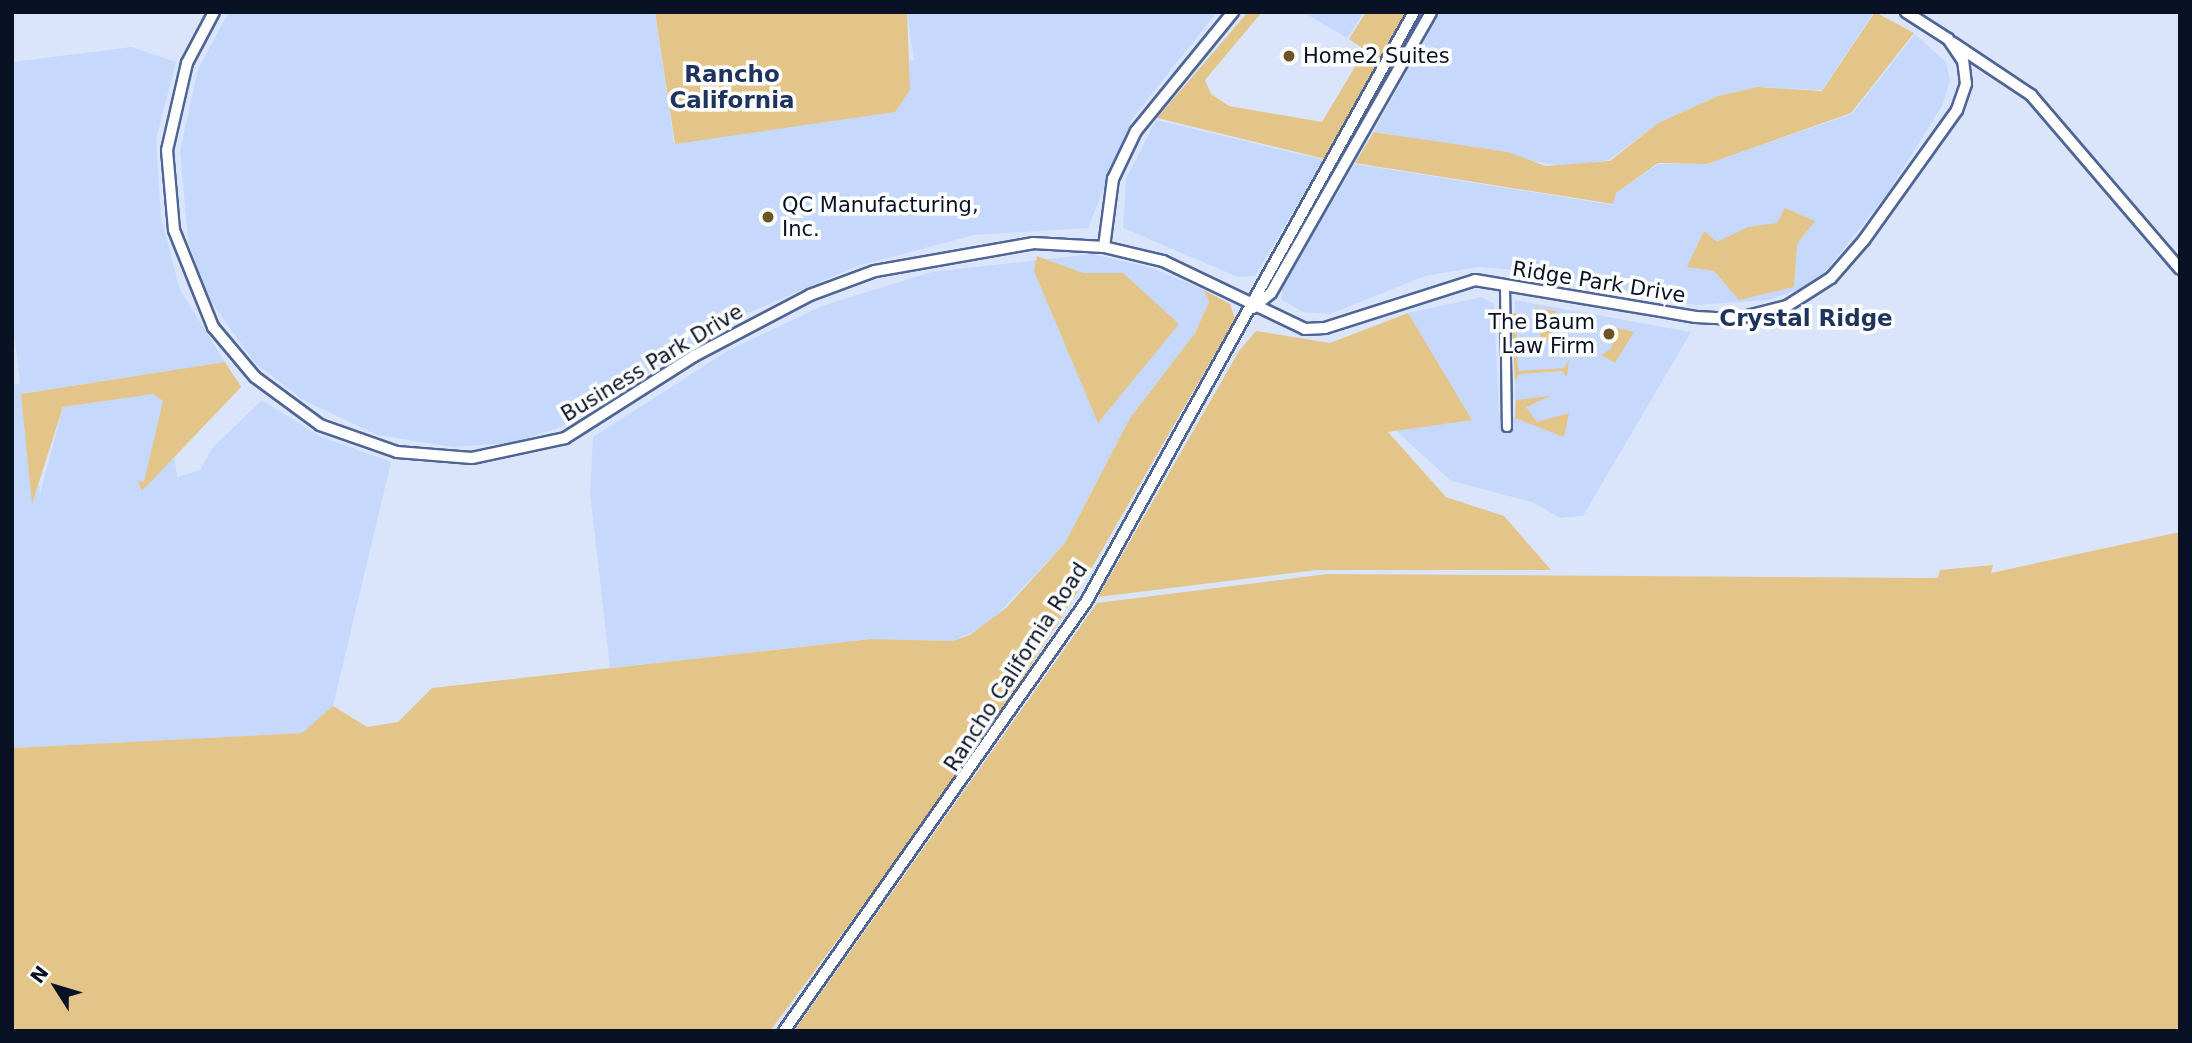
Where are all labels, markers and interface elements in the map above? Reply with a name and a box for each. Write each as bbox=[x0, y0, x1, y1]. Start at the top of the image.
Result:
place label: Home2 Suites bbox=[1303, 43, 1450, 69]
marker: Home2 Suites bbox=[1281, 48, 1297, 64]
district label: Rancho California bbox=[669, 60, 795, 114]
place label: QC Manufacturing, Inc. bbox=[782, 192, 979, 242]
marker: QC Manufacturing, Inc. bbox=[760, 209, 776, 225]
street label: Ridge Park Drive bbox=[1511, 256, 1687, 308]
street label: Business Park Drive bbox=[557, 299, 747, 427]
district label: Crystal Ridge bbox=[1719, 304, 1893, 332]
place label: The Baum Law Firm bbox=[1488, 309, 1595, 359]
marker: The Baum Law Firm bbox=[1601, 326, 1617, 342]
street label: Rancho California Road bbox=[939, 558, 1093, 776]
north arrow bbox=[21, 952, 91, 1022]
text: N bbox=[26, 961, 53, 987]

